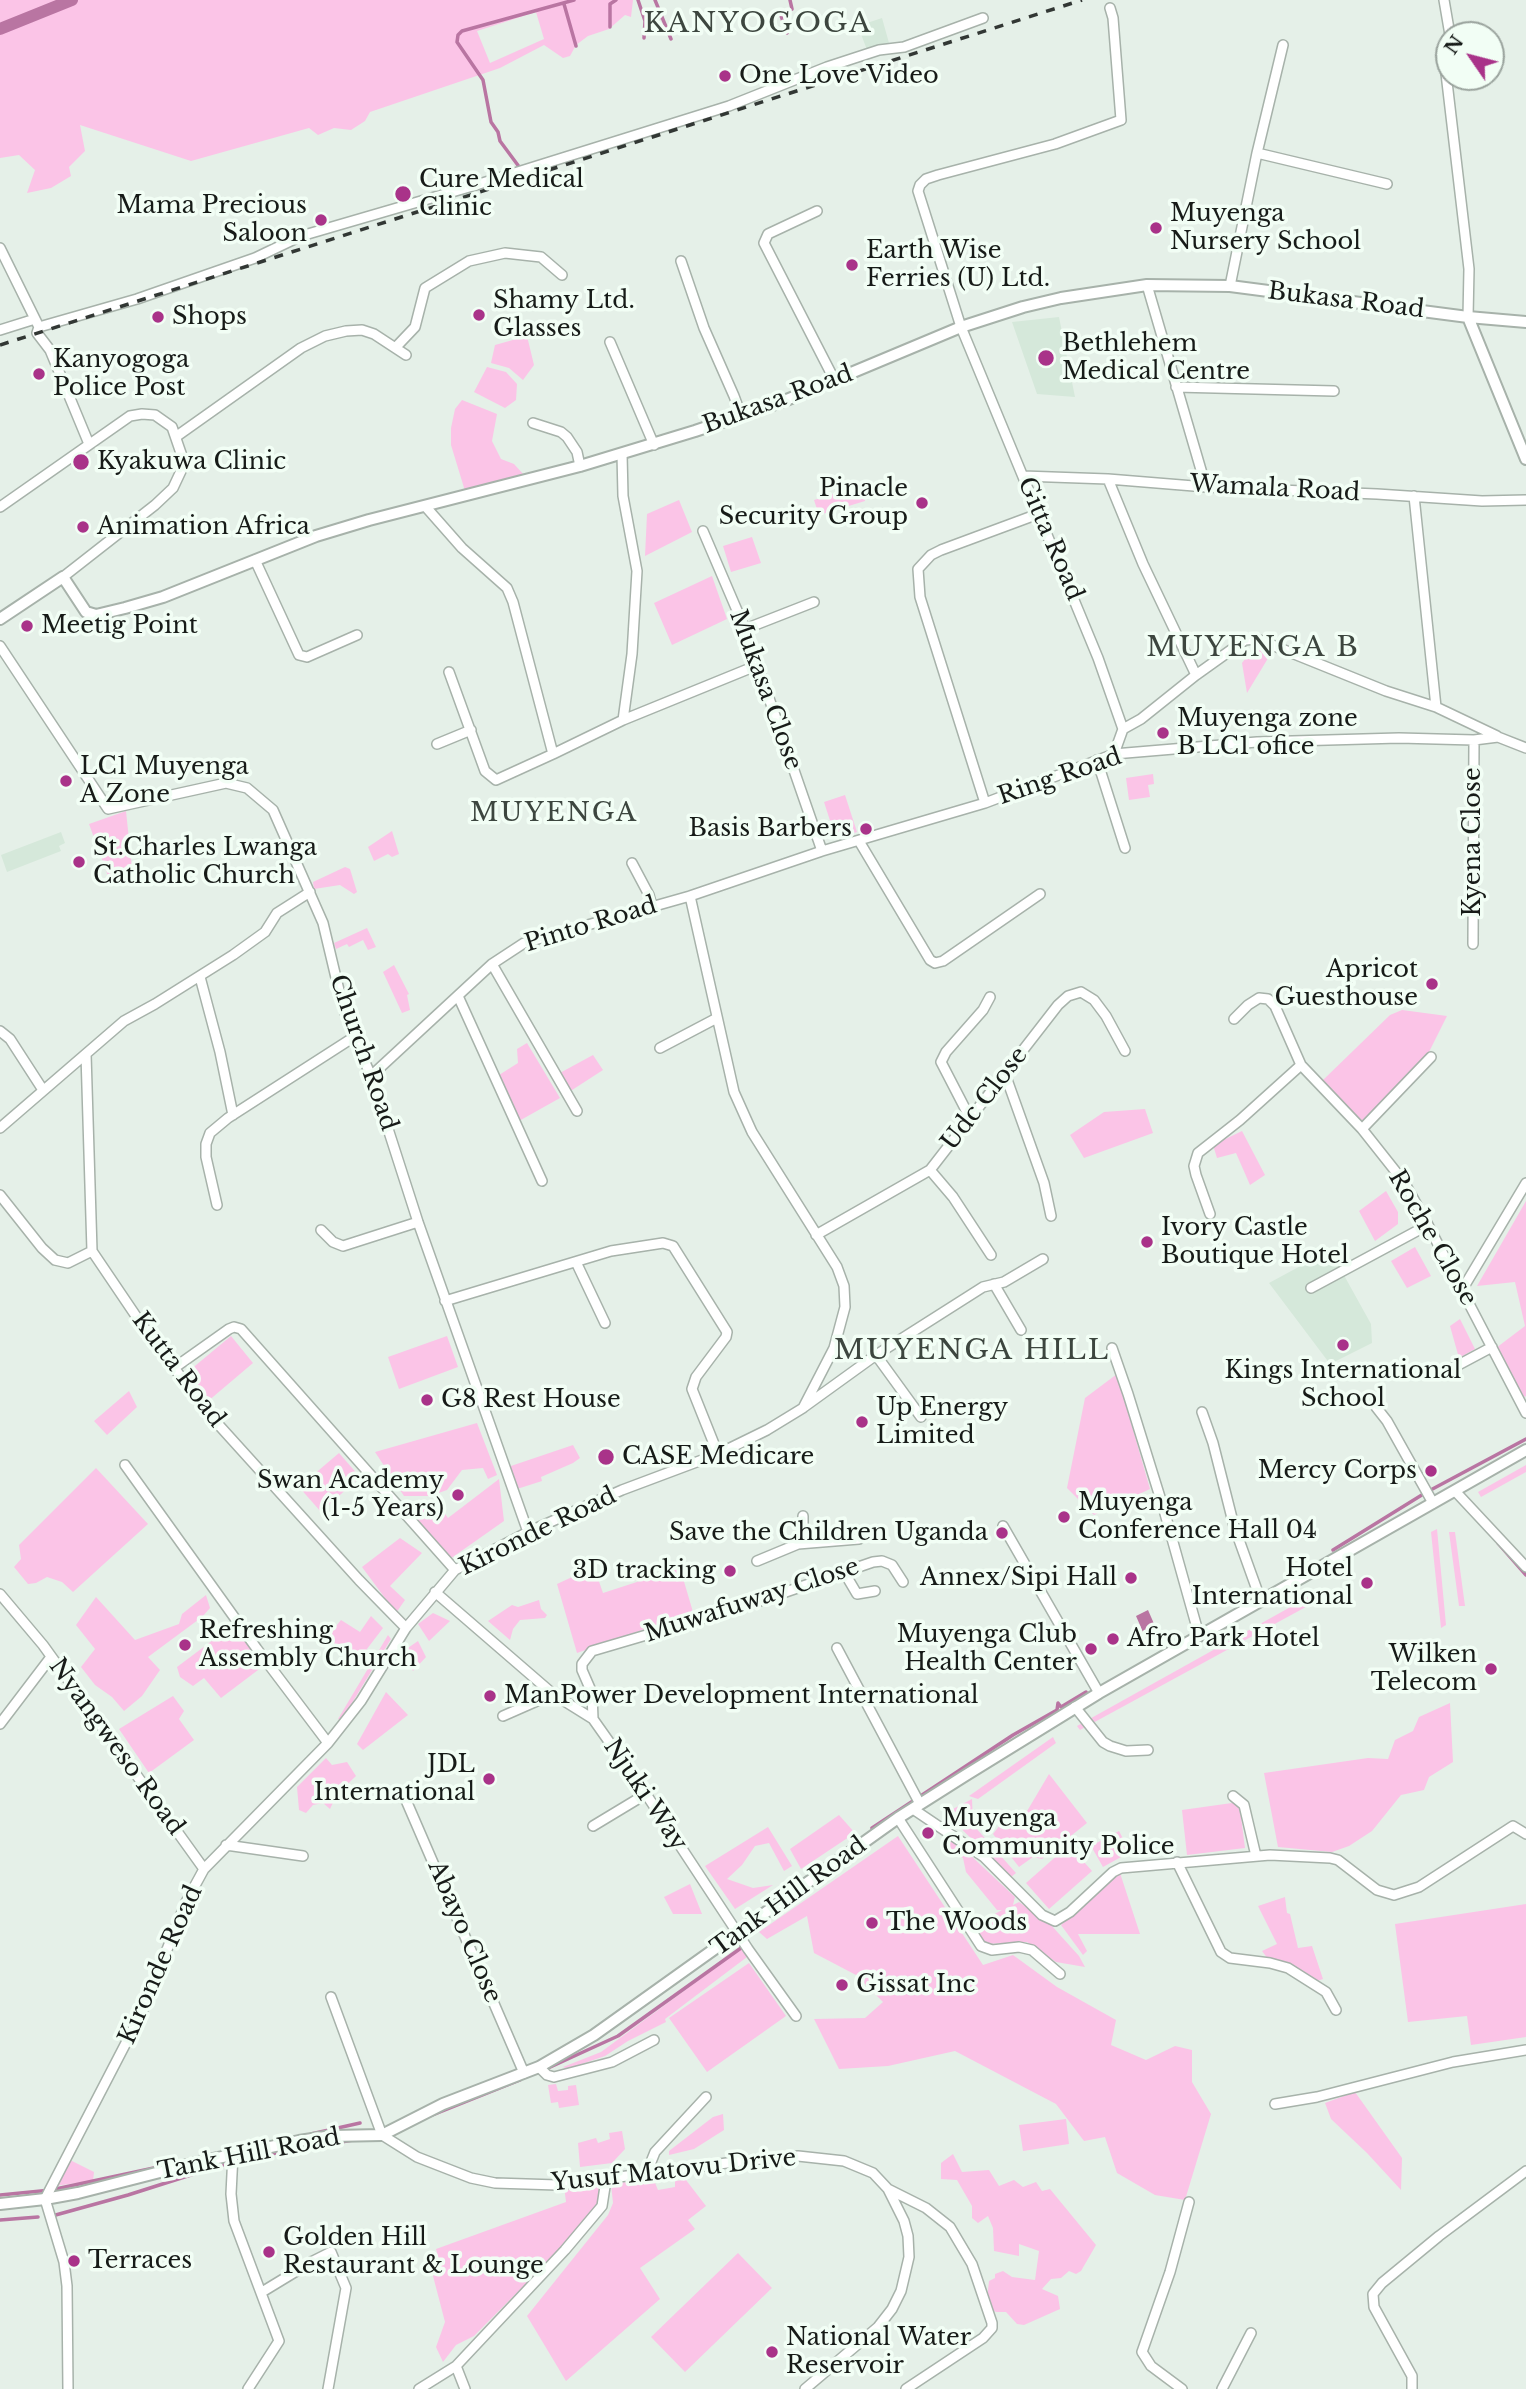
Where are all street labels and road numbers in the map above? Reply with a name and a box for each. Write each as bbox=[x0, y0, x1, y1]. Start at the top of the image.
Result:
street label: Bukasa Road bbox=[1266, 277, 1426, 325]
street label: Bukasa Road bbox=[699, 360, 857, 440]
street label: Wamala Road bbox=[1189, 470, 1361, 508]
street label: Gitta Road bbox=[1011, 473, 1089, 605]
street label: Mukasa Close bbox=[723, 606, 807, 774]
street label: Ring Road bbox=[994, 742, 1126, 812]
street label: Kyena Close bbox=[1459, 767, 1487, 917]
street label: Pinto Road bbox=[521, 891, 661, 959]
street label: Church Road bbox=[323, 971, 403, 1135]
street label: Udc Close bbox=[936, 1042, 1034, 1156]
street label: Roche Close bbox=[1382, 1165, 1482, 1311]
street label: Kutta Road bbox=[125, 1307, 231, 1433]
street label: Kironde Road bbox=[455, 1482, 621, 1582]
street label: Muwafuway Close bbox=[641, 1553, 863, 1649]
street label: Nyangweso Road bbox=[42, 1653, 190, 1841]
street label: Njuki Way bbox=[597, 1734, 693, 1856]
street label: Tank Hill Road bbox=[706, 1831, 872, 1963]
street label: Abayo Close bbox=[421, 1856, 507, 2008]
street label: Kironde Road bbox=[113, 1881, 209, 2049]
street label: Tank Hill Road bbox=[155, 2123, 343, 2187]
street label: Yusuf Matovu Drive bbox=[550, 2144, 798, 2198]

